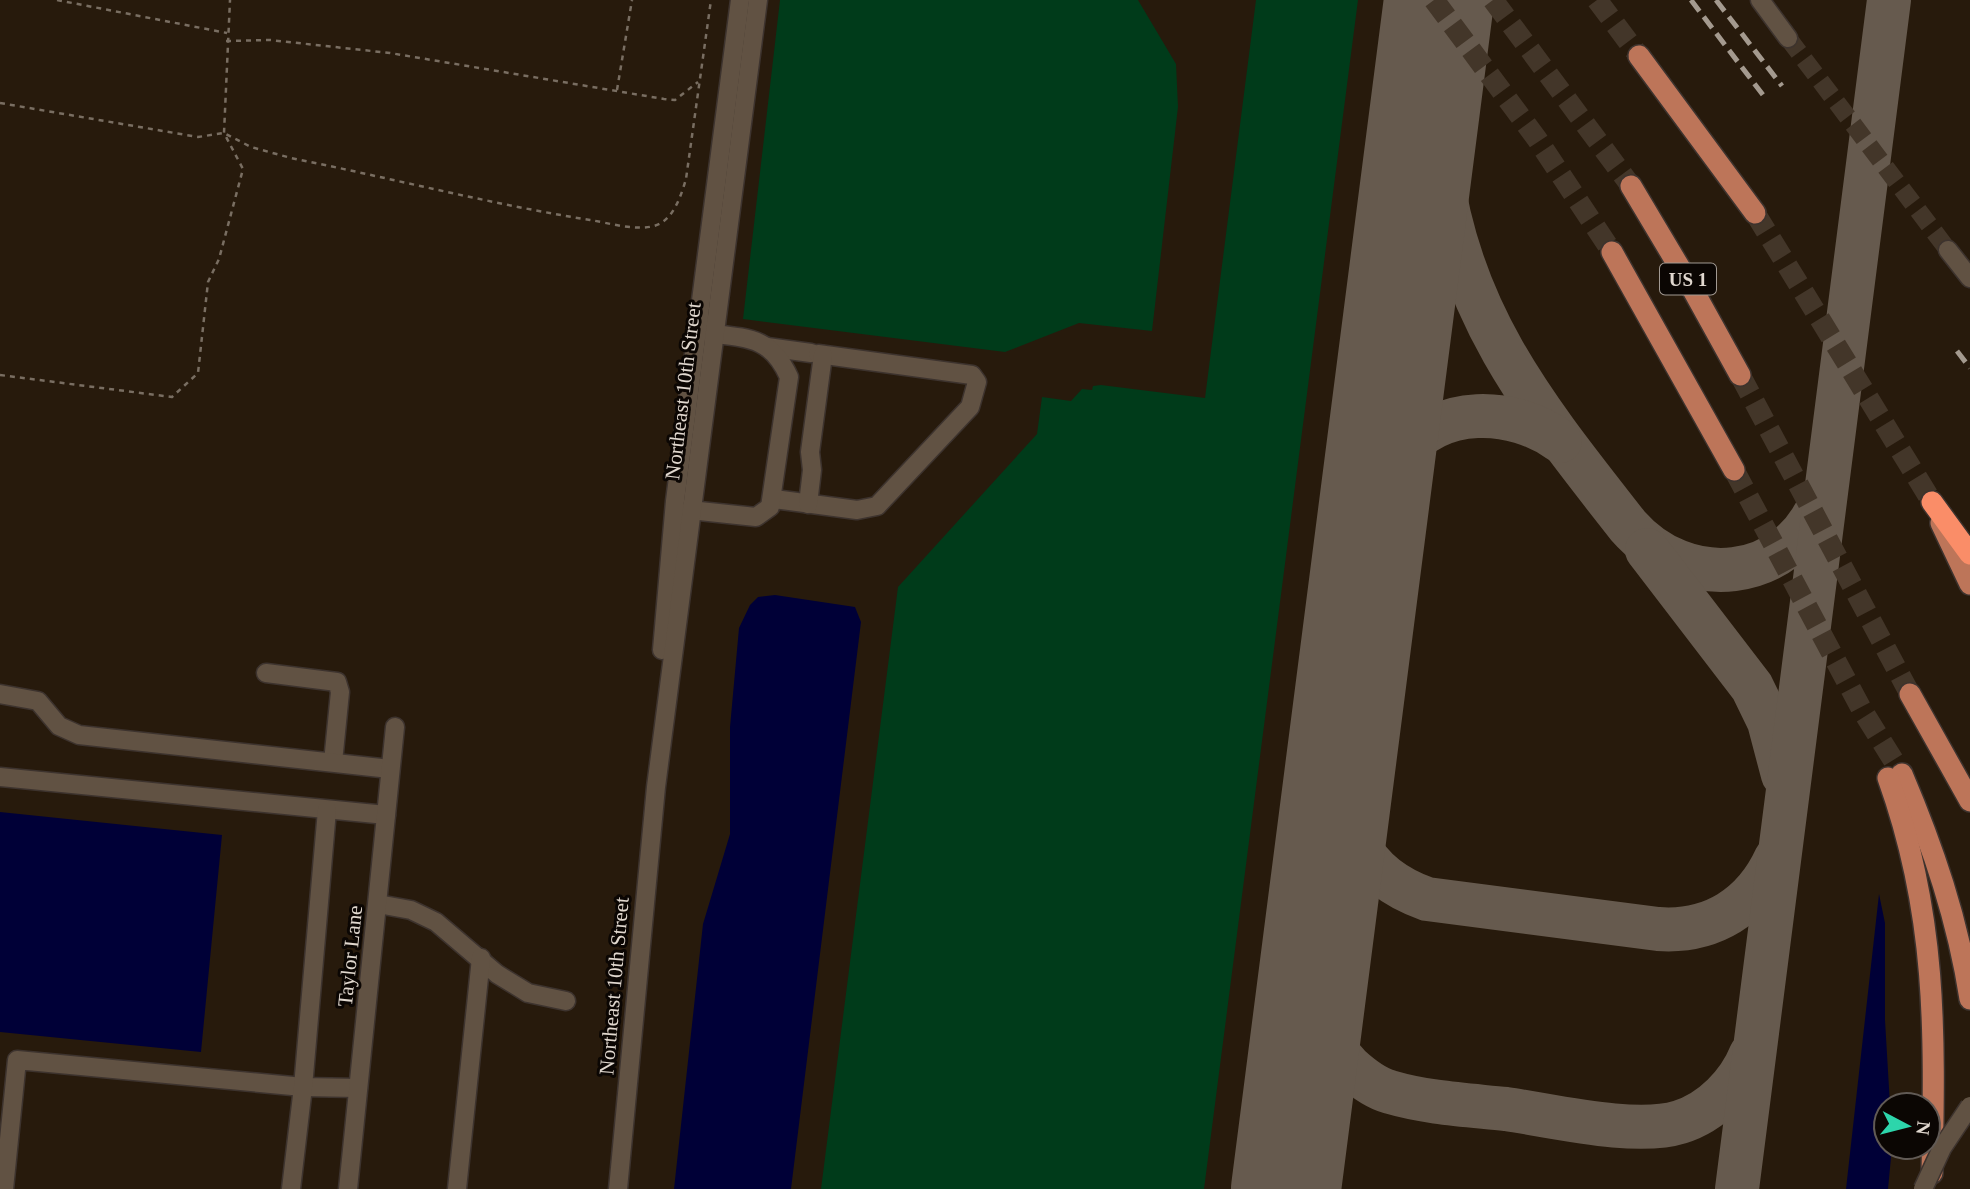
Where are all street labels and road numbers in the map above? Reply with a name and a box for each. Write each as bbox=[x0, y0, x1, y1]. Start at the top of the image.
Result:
road number: US 1 bbox=[1660, 264, 1716, 294]
street label: Northeast 10th Street bbox=[660, 301, 706, 481]
street label: Northeast 10th Street bbox=[594, 896, 634, 1076]
street label: Taylor Lane bbox=[333, 904, 367, 1008]

